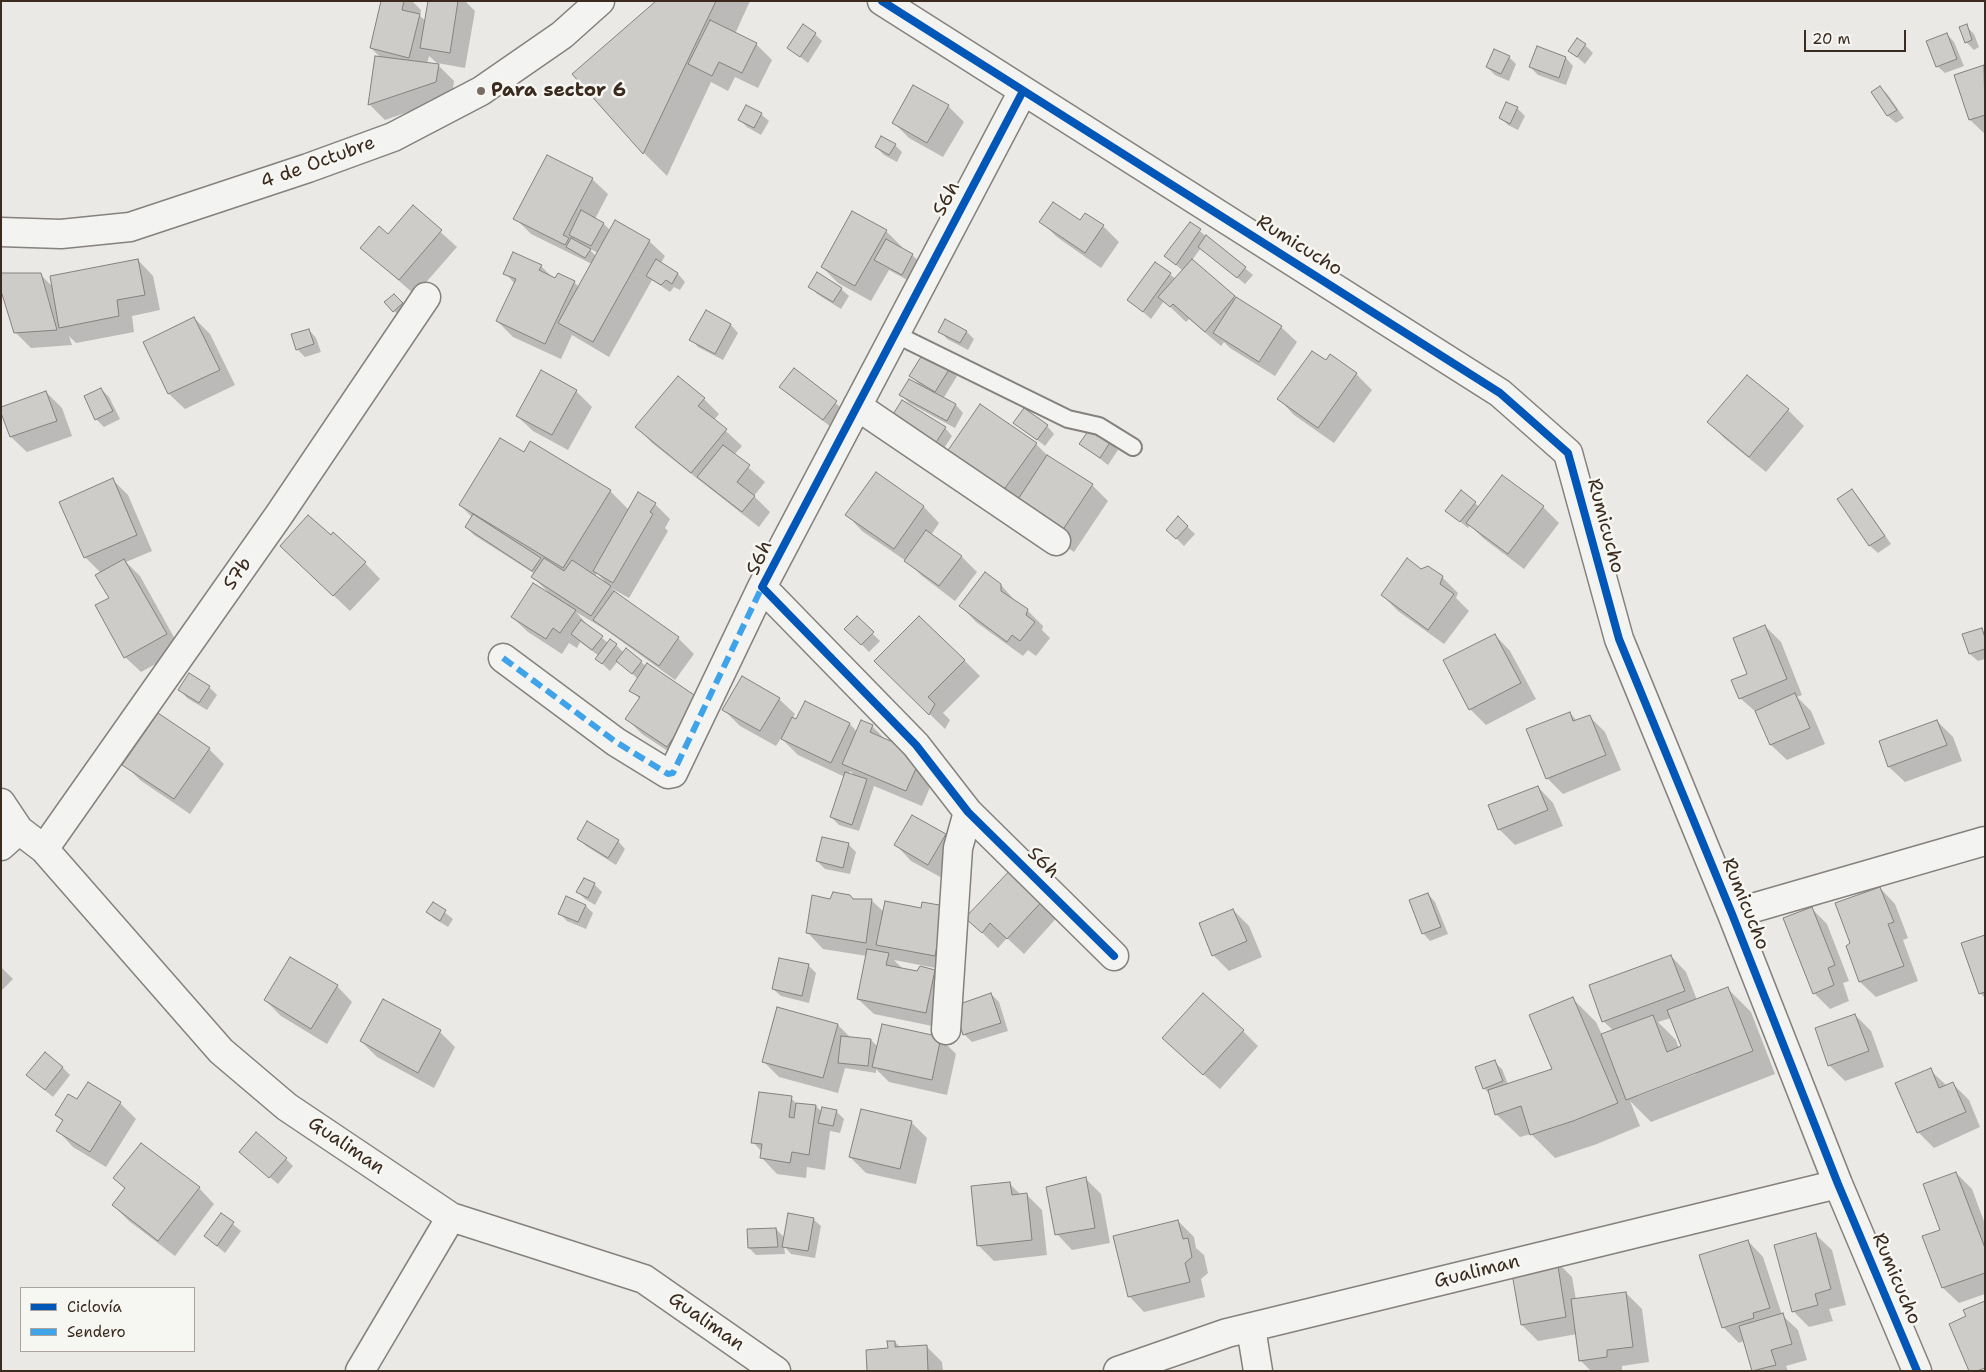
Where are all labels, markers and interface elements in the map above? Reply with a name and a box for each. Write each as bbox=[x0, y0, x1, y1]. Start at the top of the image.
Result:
scale bar bbox=[1806, 20, 1908, 52]
text: 20 m bbox=[1812, 29, 1851, 49]
place label: Para sector 6 bbox=[491, 80, 626, 102]
marker: Para sector 6 bbox=[475, 85, 487, 97]
street label: 4 de Octubre bbox=[258, 132, 378, 194]
street label: S6h bbox=[929, 178, 965, 220]
street label: Rumicucho bbox=[1252, 211, 1346, 281]
street label: Rumicucho bbox=[1581, 476, 1629, 576]
street label: S6h bbox=[742, 537, 778, 579]
street label: S7b bbox=[219, 553, 257, 595]
street label: S6h bbox=[1022, 842, 1064, 884]
street label: Rumicucho bbox=[1716, 855, 1774, 953]
street label: Gualiman bbox=[303, 1112, 389, 1180]
street label: Rumicucho bbox=[1867, 1230, 1925, 1328]
street label: Gualiman bbox=[1432, 1250, 1522, 1294]
legend bbox=[20, 1287, 195, 1352]
street label: Gualiman bbox=[664, 1288, 748, 1356]
text: Ciclovía bbox=[67, 1297, 122, 1317]
text: Sendero bbox=[67, 1322, 126, 1342]

